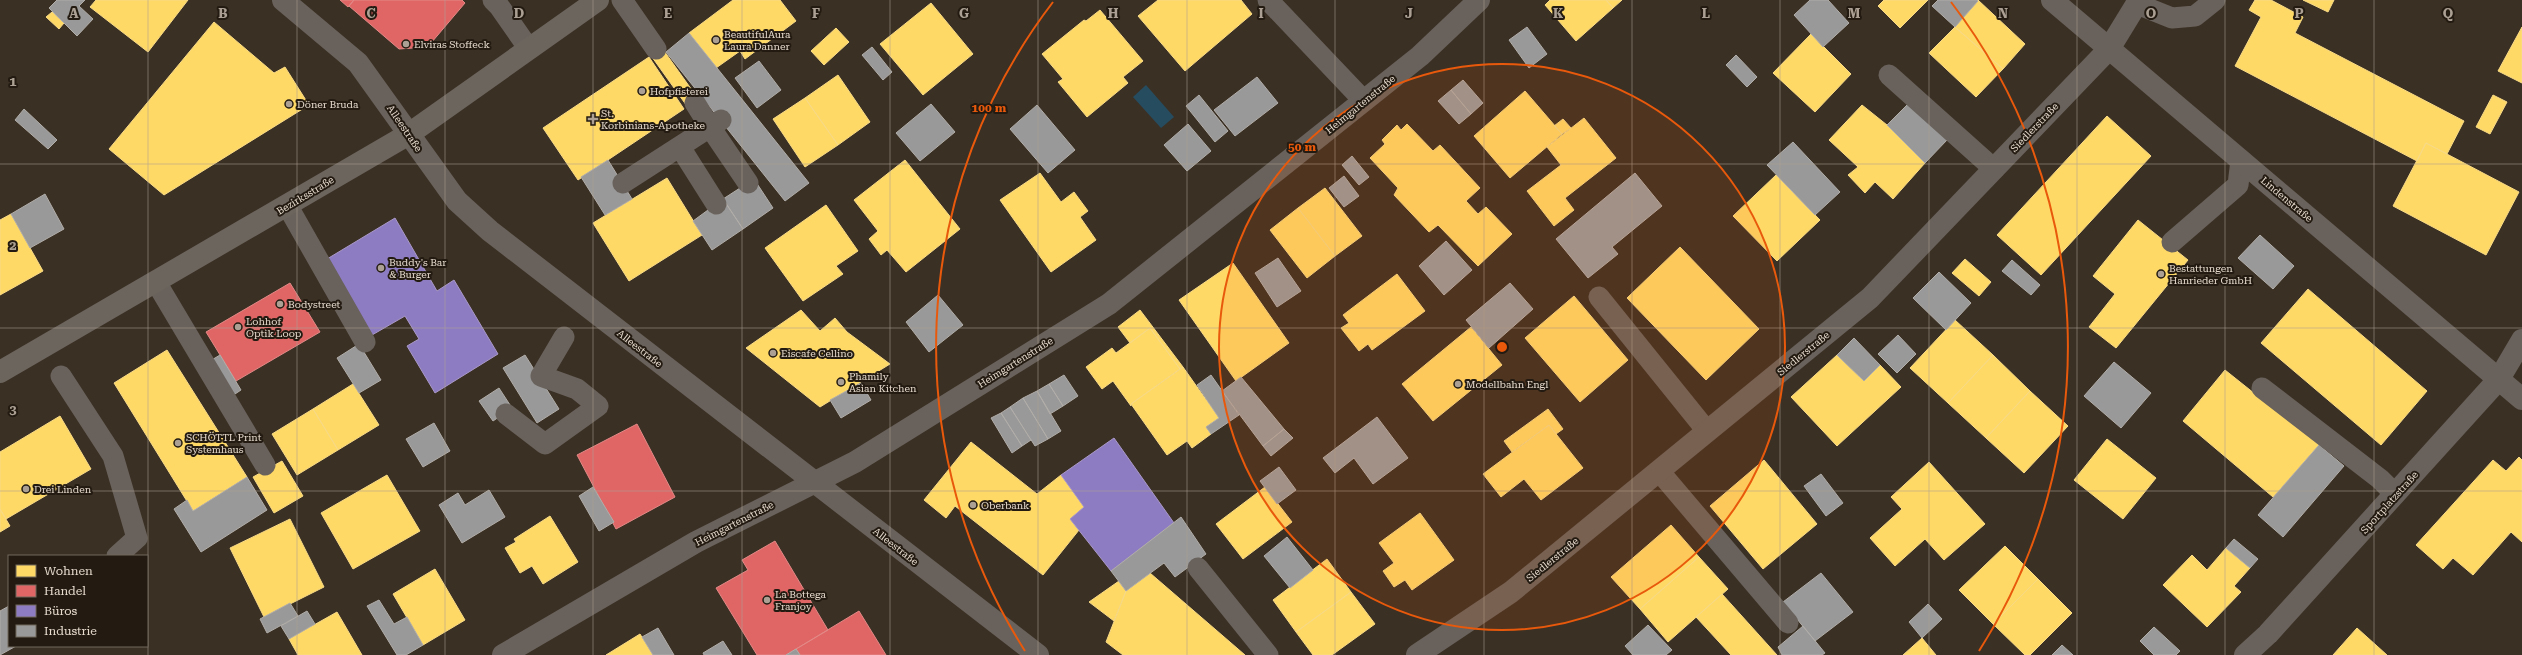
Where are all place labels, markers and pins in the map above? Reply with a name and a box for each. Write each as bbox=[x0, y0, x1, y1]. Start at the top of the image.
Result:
place label: BeautifulAura Laura Danner bbox=[724, 29, 791, 52]
marker: BeautifulAura Laura Danner bbox=[711, 35, 721, 45]
marker: Elviras Stoffeck bbox=[401, 39, 411, 49]
place label: Elviras Stoffeck bbox=[414, 39, 490, 50]
marker: Hofpfisterei bbox=[637, 86, 647, 96]
place label: Hofpfisterei bbox=[650, 86, 708, 97]
marker: Döner Bruda bbox=[284, 99, 294, 109]
place label: Döner Bruda bbox=[297, 99, 359, 110]
place label: St. Korbinians-Apotheke bbox=[601, 108, 705, 131]
marker: St. Korbinians-Apotheke bbox=[588, 114, 598, 124]
place label: Buddy's Bar & Burger bbox=[389, 257, 446, 280]
marker: Buddy's Bar & Burger bbox=[376, 263, 386, 273]
place label: Bestattungen Hanrieder GmbH bbox=[2169, 263, 2252, 286]
marker: Bestattungen Hanrieder GmbH bbox=[2156, 269, 2166, 279]
marker: Bodystreet bbox=[275, 299, 285, 309]
place label: Bodystreet bbox=[288, 299, 341, 310]
place label: Lohhof Optik Loop bbox=[246, 316, 302, 339]
marker: Lohhof Optik Loop bbox=[233, 322, 243, 332]
centre of rings bbox=[1495, 340, 1509, 354]
marker: Eiscafe Cellino bbox=[768, 348, 778, 358]
place label: Eiscafe Cellino bbox=[781, 348, 853, 359]
place label: Phamily Asian Kitchen bbox=[849, 371, 917, 394]
marker: Phamily Asian Kitchen bbox=[836, 377, 846, 387]
marker: Modellbahn Engl bbox=[1453, 379, 1463, 389]
place label: Modellbahn Engl bbox=[1466, 379, 1548, 390]
place label: SCHÖTTL Print Systemhaus bbox=[186, 432, 262, 455]
marker: SCHÖTTL Print Systemhaus bbox=[173, 438, 183, 448]
marker: Drei Linden bbox=[21, 484, 31, 494]
place label: Drei Linden bbox=[34, 484, 92, 495]
marker: Oberbank bbox=[968, 500, 978, 510]
place label: Oberbank bbox=[981, 500, 1030, 511]
place label: La Bottega Franjoy bbox=[775, 589, 827, 612]
marker: La Bottega Franjoy bbox=[762, 595, 772, 605]

